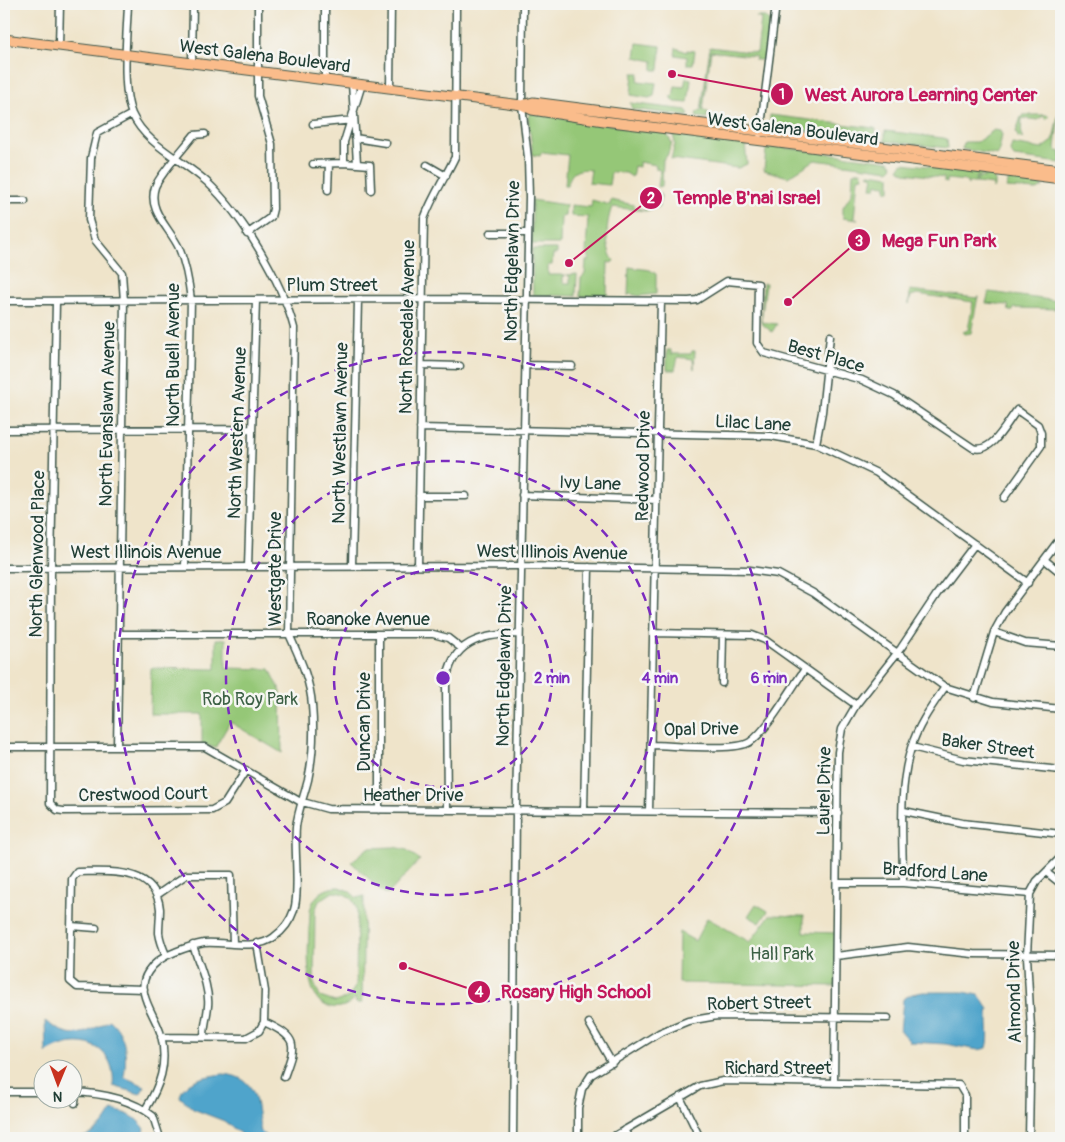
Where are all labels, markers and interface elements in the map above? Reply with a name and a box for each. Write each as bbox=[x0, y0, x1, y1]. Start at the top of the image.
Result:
street label: West Galena Boulevard bbox=[178, 35, 352, 78]
callout: West Aurora Learning Center bbox=[769, 77, 1047, 111]
text: West Aurora Learning Center bbox=[805, 83, 1037, 107]
text: 1 bbox=[779, 85, 785, 104]
street label: West Galena Boulevard bbox=[706, 108, 880, 151]
street label: North Edgelawn Drive bbox=[500, 180, 525, 342]
callout: Temple B'nai Israel bbox=[639, 181, 831, 215]
text: Temple B'nai Israel bbox=[672, 186, 821, 210]
text: 2 bbox=[647, 189, 655, 208]
callout: Mega Fun Park bbox=[847, 223, 1006, 257]
text: Mega Fun Park bbox=[882, 229, 997, 253]
text: 3 bbox=[855, 232, 863, 251]
street label: North Rosedale Avenue bbox=[394, 239, 421, 414]
street label: Plum Street bbox=[286, 274, 378, 297]
street label: North Buell Avenue bbox=[162, 283, 185, 427]
street label: North Evanslawn Avenue bbox=[94, 321, 121, 507]
street label: Best Place bbox=[785, 335, 867, 378]
street label: North Westlawn Avenue bbox=[327, 342, 354, 524]
street label: North Western Avenue bbox=[223, 346, 252, 519]
street label: Redwood Drive bbox=[631, 410, 656, 522]
street label: Lilac Lane bbox=[714, 410, 792, 437]
street label: North Glenwood Place bbox=[25, 470, 50, 638]
street label: Ivy Lane bbox=[559, 471, 621, 496]
street label: Westgate Drive bbox=[264, 511, 287, 626]
street label: West Illinois Avenue bbox=[476, 540, 628, 565]
street label: West Illinois Avenue bbox=[71, 541, 222, 564]
street label: North Edgelawn Drive bbox=[492, 585, 517, 747]
street label: Roanoke Avenue bbox=[306, 608, 430, 631]
centre of rings bbox=[434, 669, 452, 687]
text: 2 min bbox=[534, 669, 570, 688]
text: 4 min bbox=[642, 669, 679, 688]
text: 6 min bbox=[751, 669, 788, 688]
street label: Duncan Drive bbox=[353, 672, 376, 772]
park label: Rob Roy Park bbox=[202, 688, 299, 711]
street label: Opal Drive bbox=[663, 717, 739, 742]
street label: Baker Street bbox=[940, 729, 1037, 765]
street label: Laurel Drive bbox=[812, 746, 837, 836]
street label: Crestwood Court bbox=[78, 782, 208, 807]
street label: Heather Drive bbox=[363, 784, 463, 807]
street label: Bradford Lane bbox=[882, 857, 989, 888]
street label: Almond Drive bbox=[1002, 940, 1027, 1044]
park label: Hall Park bbox=[750, 943, 814, 966]
callout: Rosary High School bbox=[466, 975, 661, 1009]
text: Rosary High School bbox=[501, 980, 651, 1004]
text: 4 bbox=[475, 983, 484, 1002]
street label: Robert Street bbox=[707, 991, 812, 1016]
street label: Richard Street bbox=[724, 1057, 832, 1080]
north arrow bbox=[32, 1060, 82, 1110]
text: N bbox=[53, 1088, 63, 1105]

